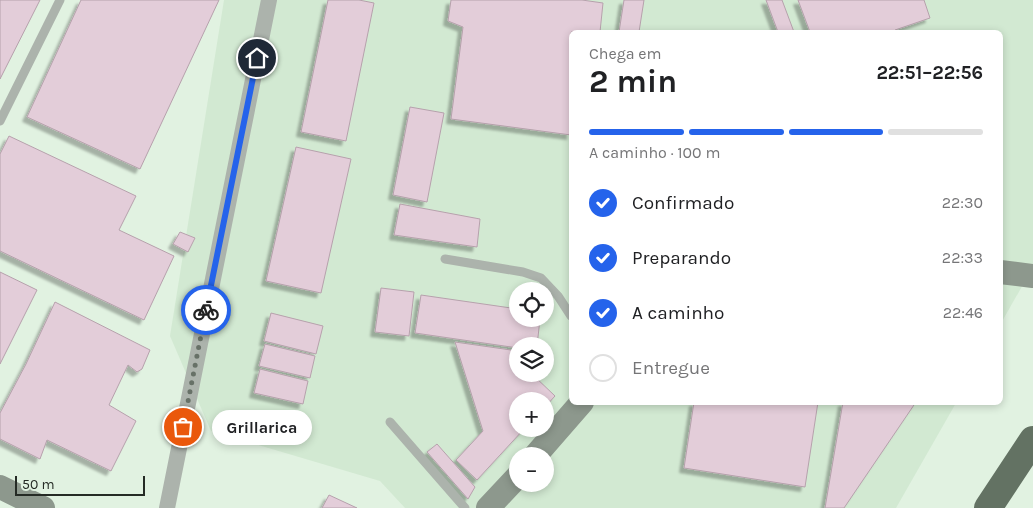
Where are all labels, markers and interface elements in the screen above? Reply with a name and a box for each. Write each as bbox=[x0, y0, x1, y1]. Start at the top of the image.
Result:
pin bbox=[236, 37, 278, 79]
icon: home bbox=[243, 44, 271, 72]
text: Chega em bbox=[589, 44, 662, 63]
text: 22:51–22:56 bbox=[876, 62, 983, 84]
text: 2 min bbox=[589, 63, 677, 100]
text: A caminho · 100 m bbox=[589, 143, 720, 162]
icon: check bbox=[589, 189, 617, 217]
text: Confirmado bbox=[632, 192, 734, 214]
text: 22:30 bbox=[942, 193, 983, 212]
icon: check bbox=[589, 244, 617, 272]
text: Preparando bbox=[632, 247, 731, 269]
text: 22:33 bbox=[942, 248, 983, 267]
map controls bbox=[509, 282, 554, 492]
button: locate bbox=[509, 282, 554, 327]
courier bbox=[181, 285, 231, 335]
icon: bike bbox=[192, 296, 220, 324]
icon: check bbox=[589, 299, 617, 327]
text: A caminho bbox=[632, 302, 724, 324]
text: 22:46 bbox=[943, 303, 983, 322]
button: layers bbox=[509, 337, 554, 382]
text: Entregue bbox=[632, 357, 710, 379]
button: + bbox=[509, 392, 554, 437]
pin bbox=[162, 406, 204, 448]
callout: Grillarica bbox=[213, 410, 313, 444]
icon: bag bbox=[169, 413, 197, 441]
text: Grillarica bbox=[227, 418, 297, 437]
button: − bbox=[509, 447, 554, 492]
scale bar bbox=[15, 473, 145, 496]
text: 50 m bbox=[22, 476, 55, 493]

